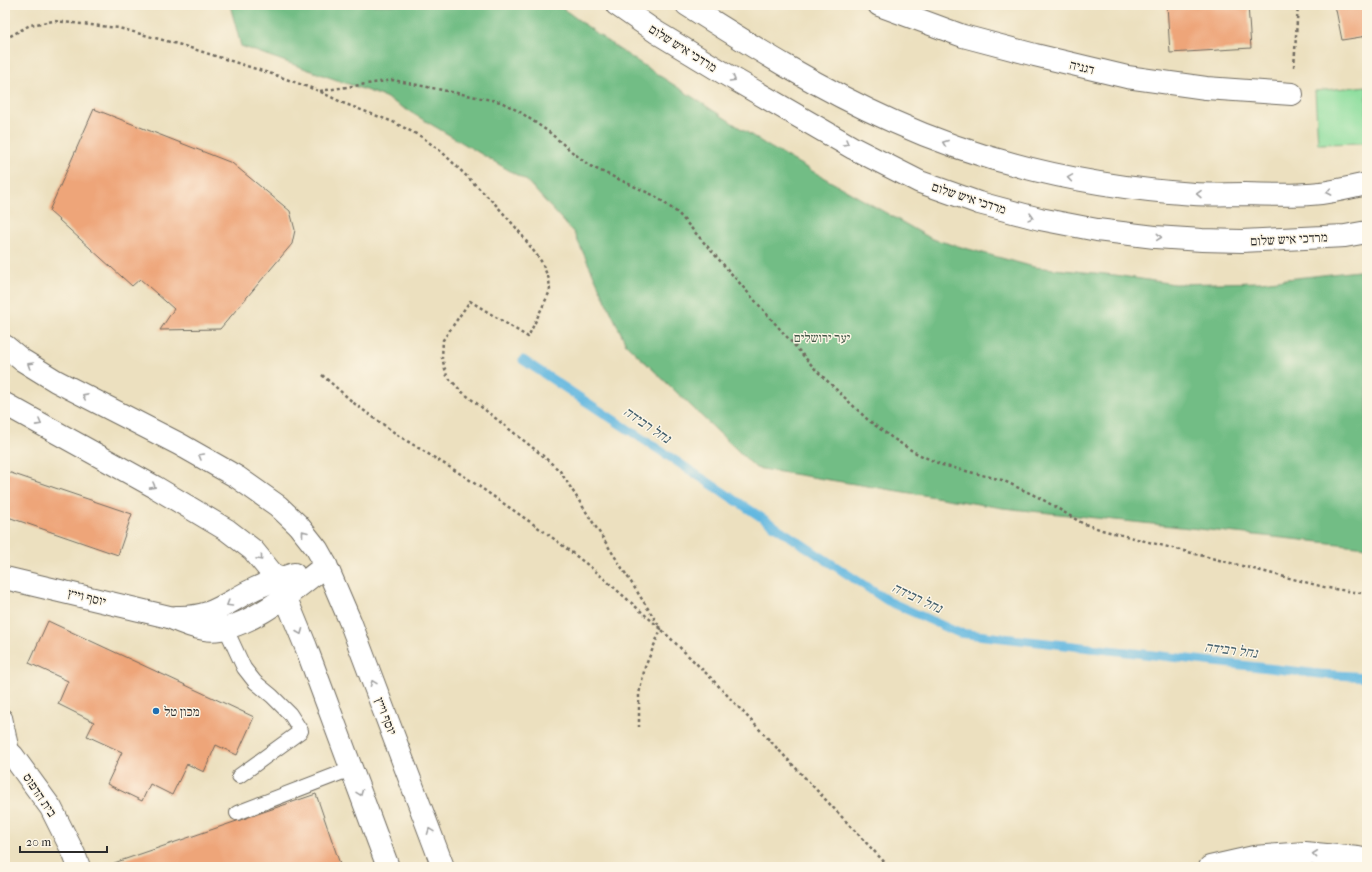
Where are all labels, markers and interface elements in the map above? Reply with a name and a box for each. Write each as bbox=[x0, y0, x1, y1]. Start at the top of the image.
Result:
street label: מרדכי איש שלום bbox=[646, 21, 720, 75]
street label: דגניה bbox=[1068, 57, 1096, 77]
one-way arrow bbox=[729, 74, 736, 81]
one-way arrow bbox=[841, 139, 849, 146]
one-way arrow bbox=[941, 139, 948, 147]
one-way arrow bbox=[1067, 174, 1073, 183]
street label: מרדכי איש שלום bbox=[930, 179, 1008, 217]
one-way arrow bbox=[1326, 187, 1332, 195]
one-way arrow bbox=[1196, 190, 1202, 198]
one-way arrow bbox=[1027, 212, 1034, 221]
street label: מרדכי איש שלום bbox=[1250, 229, 1328, 249]
one-way arrow bbox=[1156, 233, 1162, 242]
park label: יער ירושלים bbox=[794, 330, 851, 345]
one-way arrow bbox=[27, 362, 34, 369]
one-way arrow bbox=[82, 393, 90, 401]
water label: נחל רבידה bbox=[620, 403, 675, 448]
one-way arrow bbox=[35, 419, 42, 426]
one-way arrow bbox=[197, 454, 205, 461]
one-way arrow bbox=[149, 481, 156, 488]
one-way arrow bbox=[302, 530, 309, 537]
one-way arrow bbox=[255, 554, 262, 561]
water label: נחל רבידה bbox=[889, 579, 946, 617]
street label: יוסף וייץ bbox=[66, 585, 108, 609]
one-way arrow bbox=[226, 599, 233, 607]
one-way arrow bbox=[296, 629, 304, 636]
water label: נחל רבידה bbox=[1204, 638, 1260, 662]
one-way arrow bbox=[370, 679, 378, 686]
street label: יוסף וייץ bbox=[372, 695, 400, 737]
place label: מכון טל bbox=[164, 704, 200, 719]
marker: מכון טל bbox=[151, 706, 161, 716]
street label: בית הדפוס bbox=[20, 770, 60, 820]
one-way arrow bbox=[356, 790, 364, 797]
one-way arrow bbox=[426, 827, 434, 834]
scale bar bbox=[20, 828, 107, 854]
text: 20 m bbox=[26, 835, 51, 849]
one-way arrow bbox=[1311, 849, 1318, 858]

